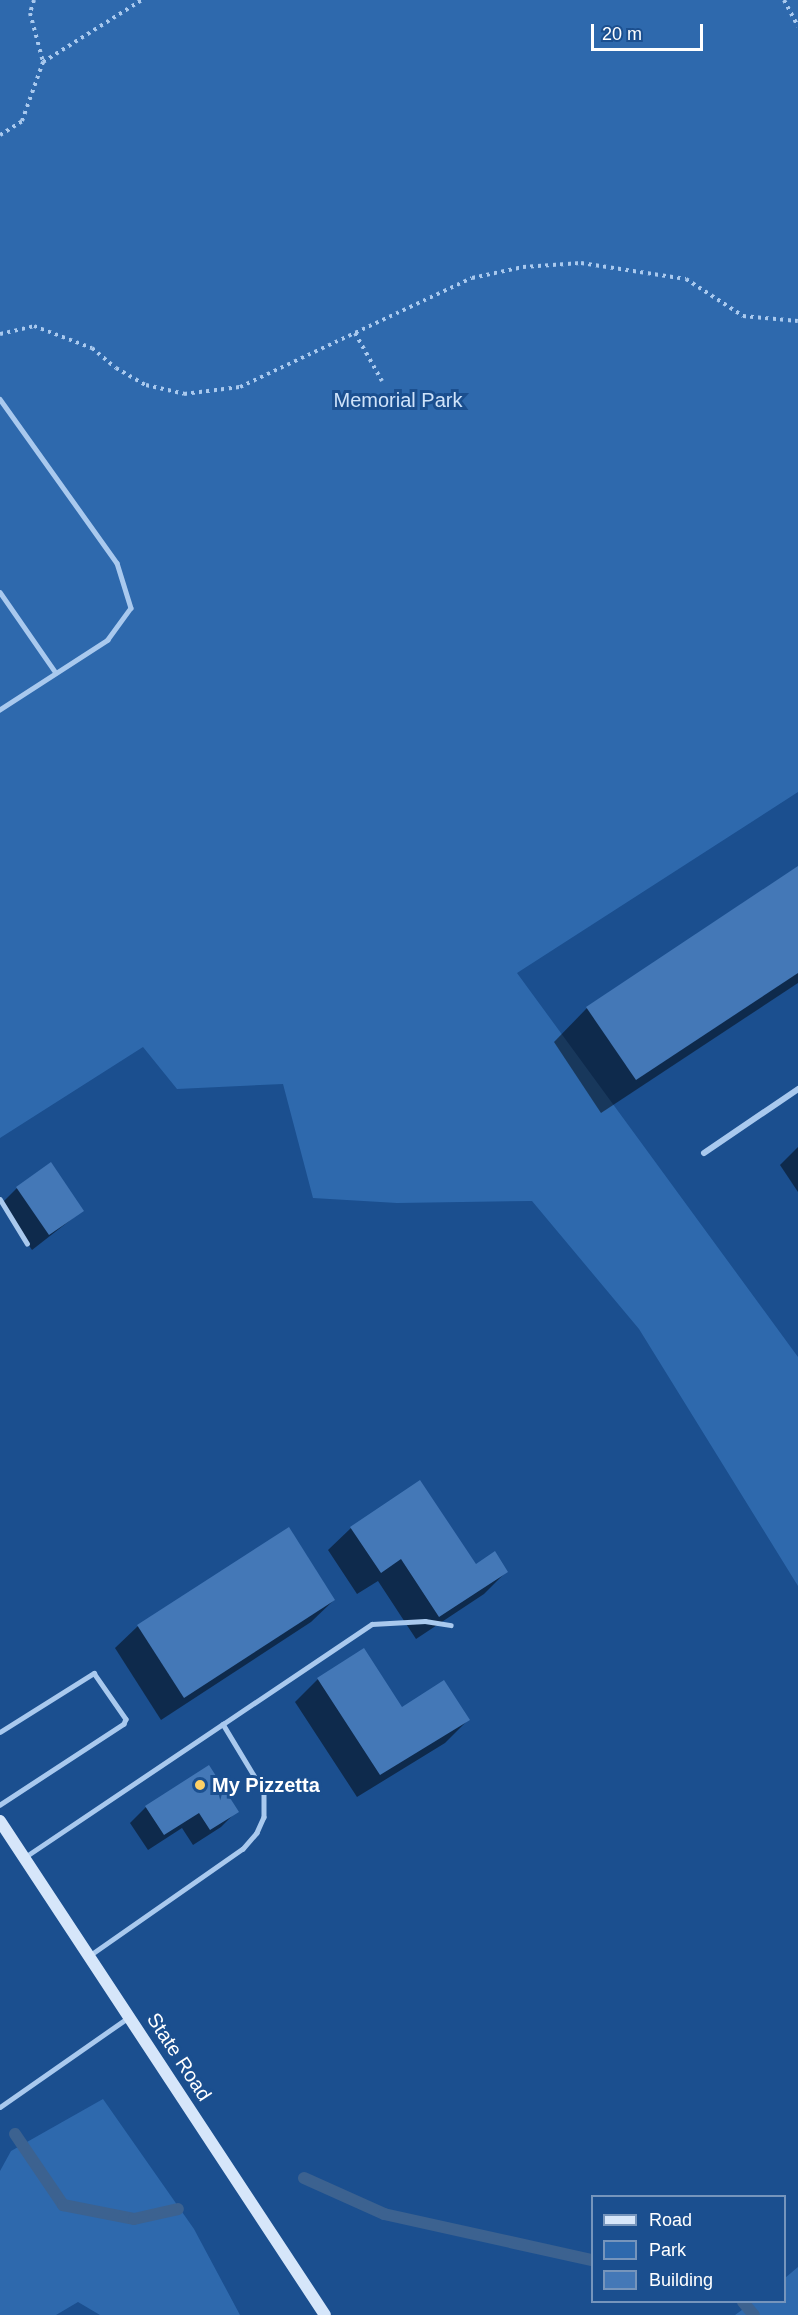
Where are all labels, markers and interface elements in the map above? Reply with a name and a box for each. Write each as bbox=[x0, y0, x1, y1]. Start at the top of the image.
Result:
scale bar bbox=[594, 12, 706, 50]
text: 20 m bbox=[602, 24, 642, 44]
park label: Memorial Park bbox=[334, 388, 462, 412]
place label: My Pizzetta bbox=[212, 1773, 320, 1797]
marker: My Pizzetta bbox=[193, 1778, 207, 1792]
street label: State Road bbox=[142, 2009, 216, 2105]
legend bbox=[591, 2195, 786, 2303]
text: Road bbox=[649, 2210, 692, 2230]
text: Park bbox=[649, 2240, 686, 2260]
text: Building bbox=[649, 2270, 713, 2290]

